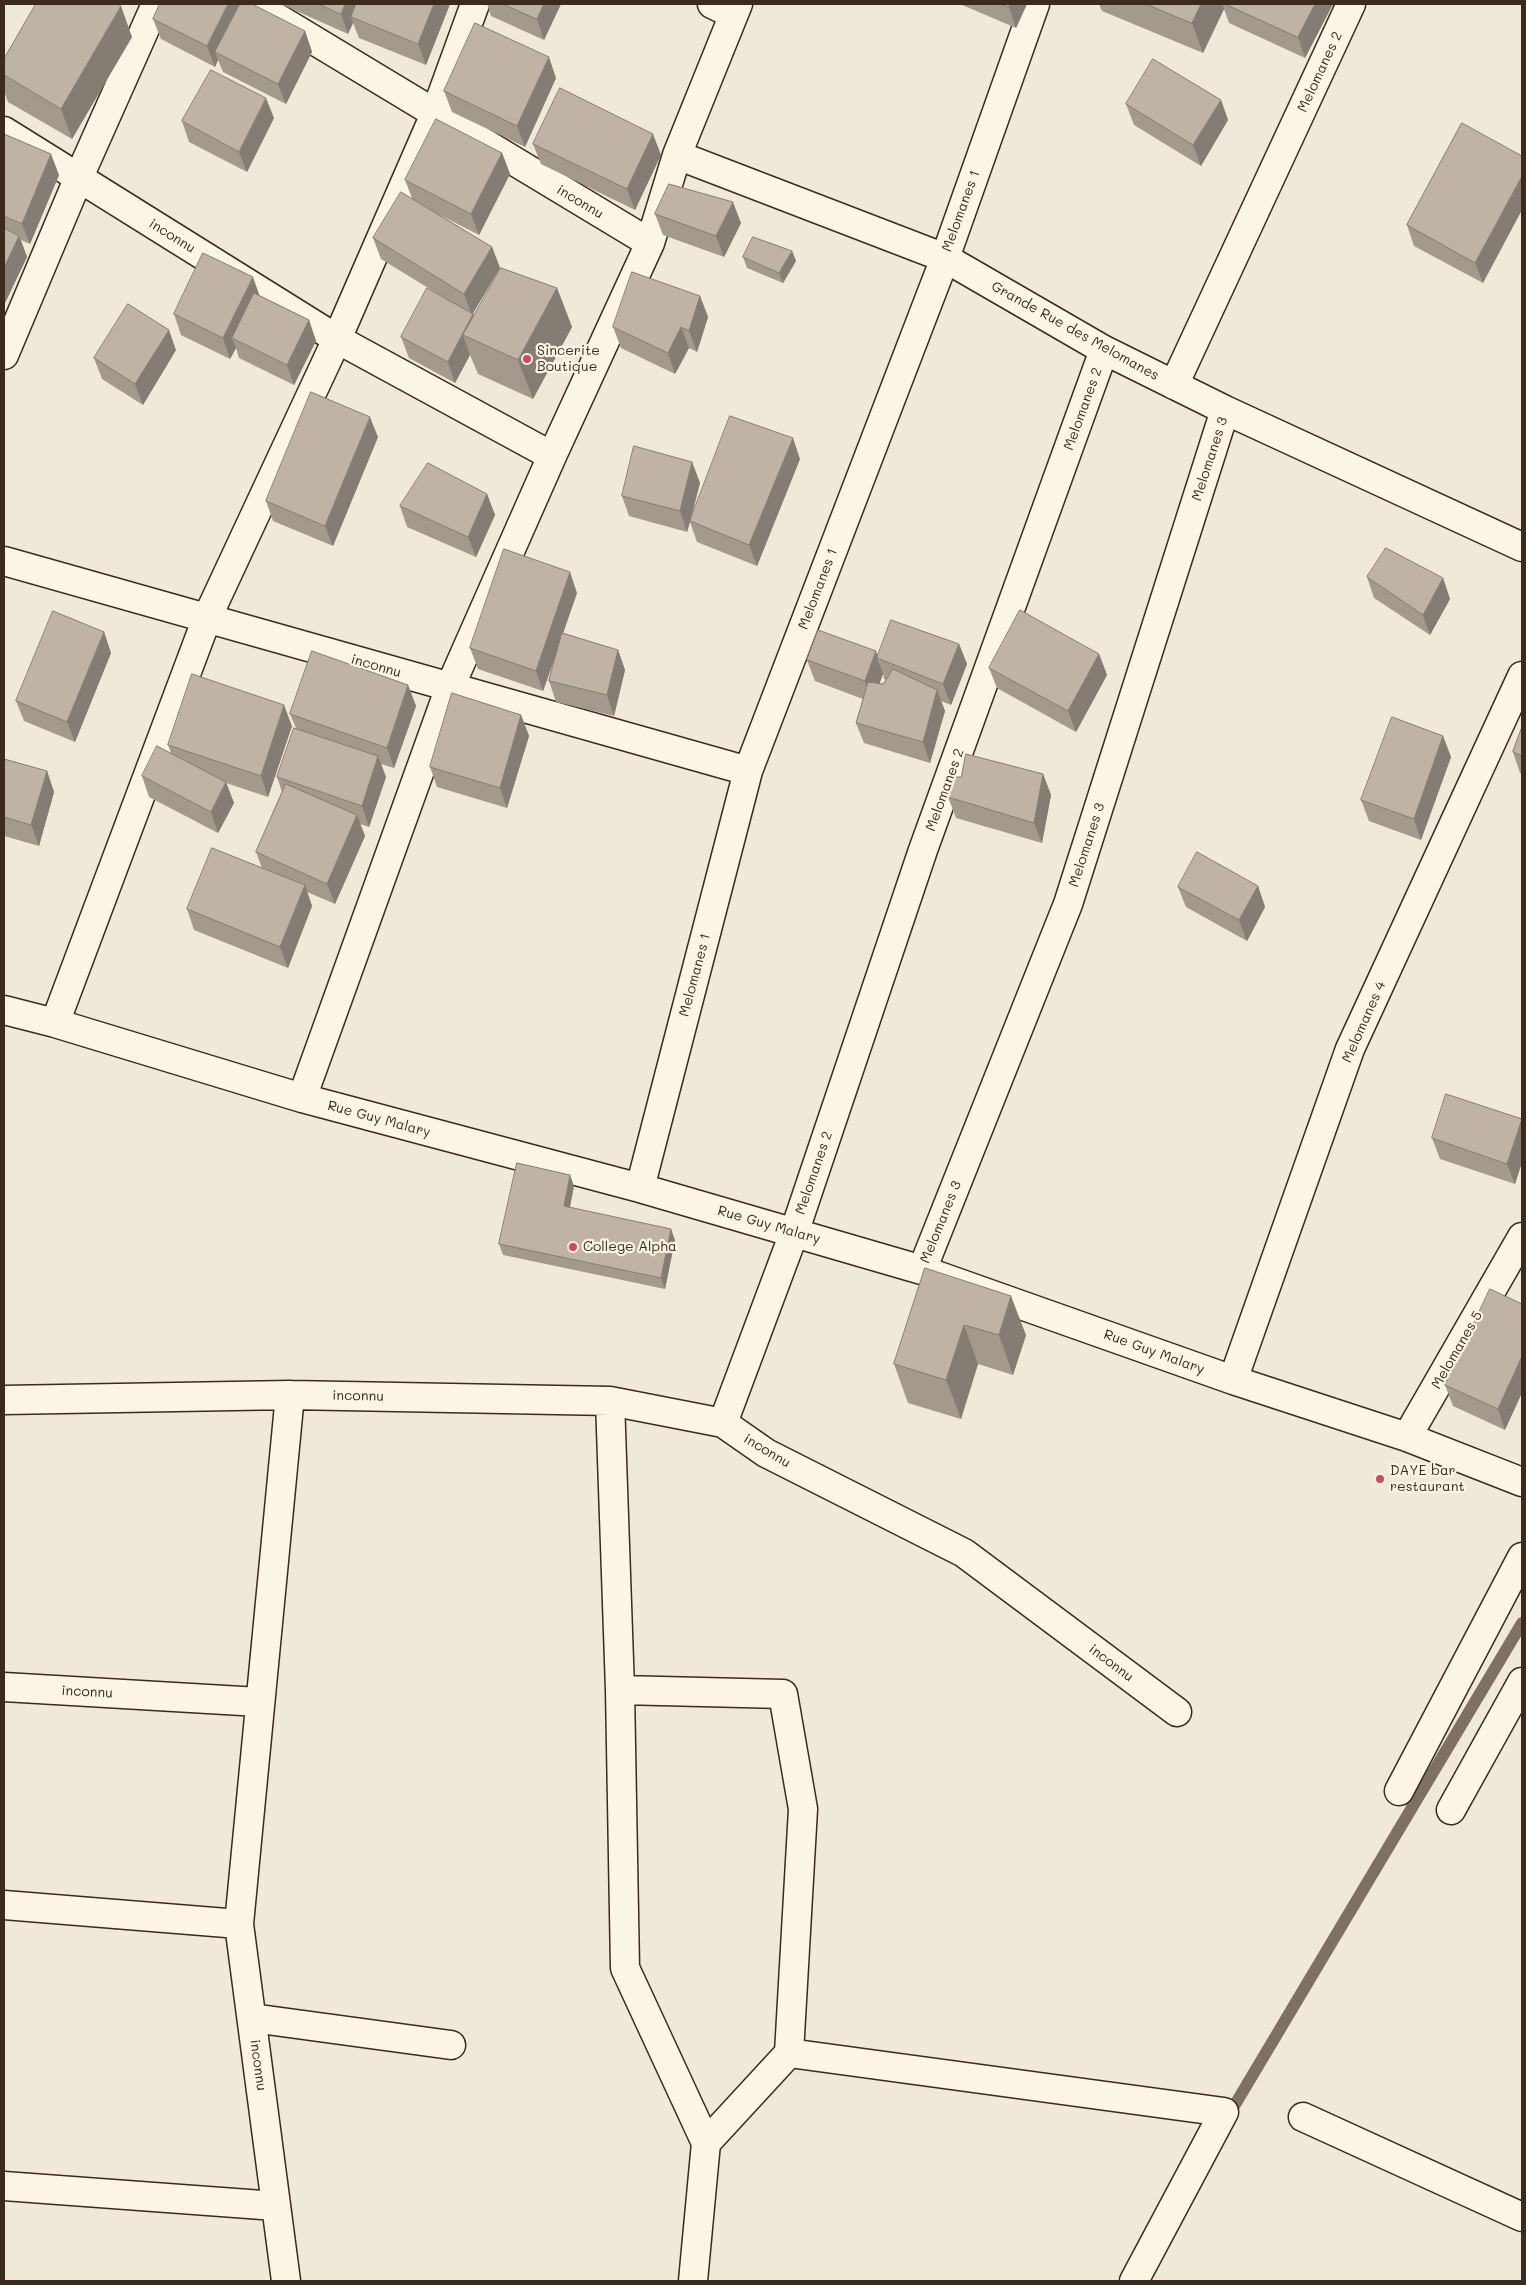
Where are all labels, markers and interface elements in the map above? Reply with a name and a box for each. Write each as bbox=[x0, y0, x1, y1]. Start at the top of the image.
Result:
street label: Melomanes 2 bbox=[1294, 29, 1346, 115]
street label: Melomanes 1 bbox=[938, 168, 984, 254]
street label: inconnu bbox=[553, 181, 607, 223]
street label: inconnu bbox=[146, 215, 198, 257]
street label: Grande Rue des Melomanes bbox=[988, 278, 1162, 384]
place label: Sincerite Boutique bbox=[537, 343, 600, 376]
marker: Sincerite Boutique bbox=[521, 353, 533, 365]
street label: Melomanes 2 bbox=[1060, 365, 1106, 453]
street label: Melomanes 3 bbox=[1189, 415, 1231, 503]
street label: Melomanes 1 bbox=[795, 546, 841, 632]
street label: inconnu bbox=[349, 651, 403, 681]
street label: Melomanes 2 bbox=[922, 746, 968, 834]
street label: Melomanes 3 bbox=[1066, 801, 1108, 889]
street label: Melomanes 1 bbox=[676, 932, 714, 1018]
street label: Melomanes 4 bbox=[1339, 979, 1389, 1065]
street label: Rue Guy Malary bbox=[326, 1097, 432, 1141]
street label: Melomanes 2 bbox=[792, 1129, 836, 1217]
street label: Melomanes 3 bbox=[917, 1178, 965, 1266]
street label: Rue Guy Malary bbox=[716, 1202, 822, 1248]
place label: College Alpha bbox=[583, 1239, 677, 1255]
marker: College Alpha bbox=[567, 1241, 579, 1253]
street label: Melomanes 5 bbox=[1428, 1308, 1486, 1392]
street label: Rue Guy Malary bbox=[1101, 1326, 1207, 1378]
street label: inconnu bbox=[332, 1387, 384, 1405]
street label: inconnu bbox=[740, 1430, 794, 1472]
place label: DAYE bar restaurant bbox=[1390, 1463, 1465, 1495]
marker: DAYE bar restaurant bbox=[1374, 1473, 1386, 1485]
street label: inconnu bbox=[1085, 1641, 1137, 1685]
street label: inconnu bbox=[61, 1682, 113, 1702]
street label: inconnu bbox=[246, 2038, 270, 2092]

